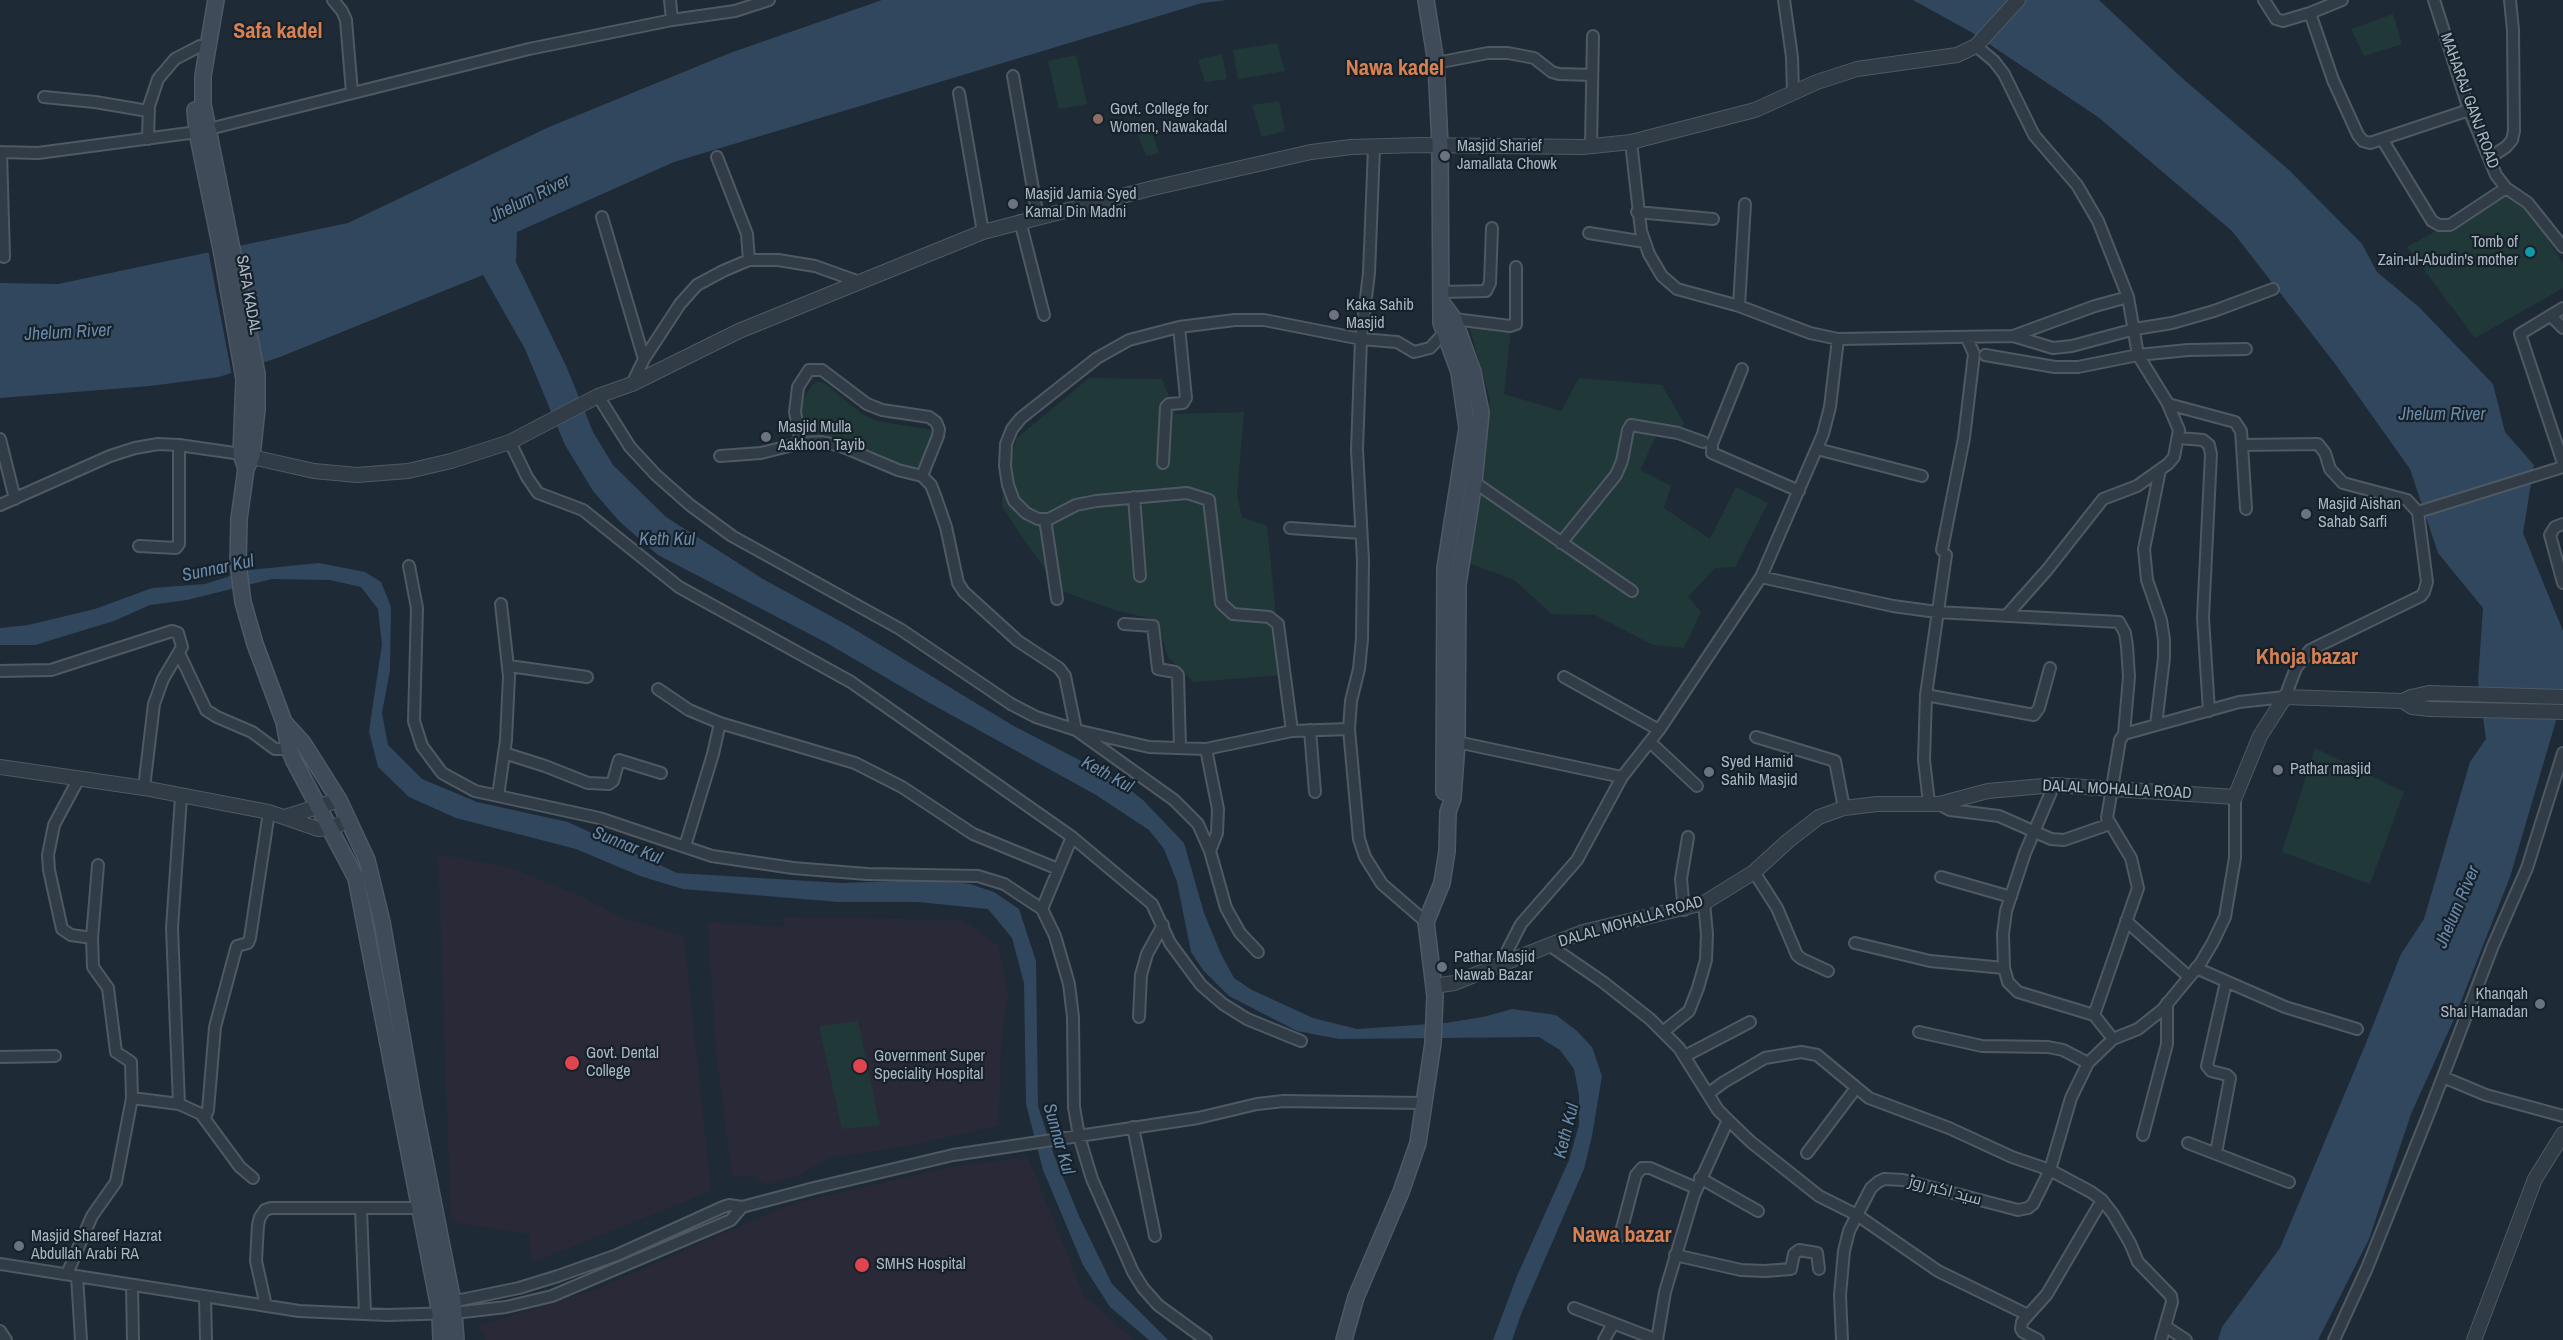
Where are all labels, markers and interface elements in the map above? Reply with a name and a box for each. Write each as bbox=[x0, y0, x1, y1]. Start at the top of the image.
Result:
district label: Safa kadel bbox=[233, 19, 323, 45]
street label: MAHARAJ GANJ ROAD bbox=[2436, 31, 2502, 171]
district label: Nawa kadel bbox=[1346, 56, 1444, 82]
place label: Govt. College for Women, Nawakadal bbox=[1110, 100, 1227, 138]
marker: Govt. College for Women, Nawakadal bbox=[1091, 112, 1105, 126]
place label: Masjid Sharief Jamallata Chowk bbox=[1457, 137, 1557, 175]
marker: Masjid Sharief Jamallata Chowk bbox=[1438, 149, 1452, 163]
water label: Jhelum River bbox=[486, 170, 574, 228]
place label: Masjid Jamia Syed Kamal Din Madni bbox=[1025, 185, 1137, 223]
marker: Masjid Jamia Syed Kamal Din Madni bbox=[1006, 197, 1020, 211]
place label: Tomb of Zain-ul-Abudin's mother bbox=[2378, 233, 2518, 271]
marker: Tomb of Zain-ul-Abudin's mother bbox=[2523, 245, 2537, 259]
street label: SAFA KADAL bbox=[232, 254, 264, 336]
place label: Kaka Sahib Masjid bbox=[1346, 296, 1414, 334]
marker: Kaka Sahib Masjid bbox=[1327, 308, 1341, 322]
water label: Jhelum River bbox=[24, 320, 112, 346]
water label: Jhelum River bbox=[2399, 404, 2485, 426]
place label: Masjid Mulla Aakhoon Tayib bbox=[778, 418, 865, 456]
marker: Masjid Mulla Aakhoon Tayib bbox=[759, 430, 773, 444]
place label: Masjid Aishan Sahab Sarfi bbox=[2318, 495, 2401, 533]
marker: Masjid Aishan Sahab Sarfi bbox=[2299, 507, 2313, 521]
water label: Keth Kul bbox=[639, 529, 695, 551]
water label: Sunnar Kul bbox=[180, 551, 256, 587]
district label: Khoja bazar bbox=[2256, 645, 2358, 671]
water label: Keth Kul bbox=[1077, 752, 1137, 798]
place label: Syed Hamid Sahib Masjid bbox=[1721, 753, 1798, 791]
place label: Pathar masjid bbox=[2290, 760, 2371, 780]
marker: Pathar masjid bbox=[2271, 763, 2285, 777]
marker: Syed Hamid Sahib Masjid bbox=[1702, 765, 1716, 779]
street label: DALAL MOHALLA ROAD bbox=[2042, 777, 2192, 803]
water label: Sunnar Kul bbox=[589, 822, 665, 870]
water label: Jhelum River bbox=[2431, 863, 2485, 951]
street label: DALAL MOHALLA ROAD bbox=[1557, 892, 1705, 952]
place label: Pathar Masjid Nawab Bazar bbox=[1454, 948, 1535, 986]
marker: Pathar Masjid Nawab Bazar bbox=[1435, 960, 1449, 974]
place label: Khanqah Shai Hamadan bbox=[2440, 985, 2528, 1023]
marker: Khanqah Shai Hamadan bbox=[2533, 997, 2547, 1011]
place label: Govt. Dental College bbox=[586, 1044, 659, 1082]
place label: Government Super Speciality Hospital bbox=[874, 1047, 985, 1085]
marker: Govt. Dental College bbox=[563, 1054, 581, 1072]
marker: Government Super Speciality Hospital bbox=[851, 1057, 869, 1075]
water label: Sunnar Kul bbox=[1038, 1101, 1078, 1177]
water label: Keth Kul bbox=[1550, 1101, 1584, 1161]
street label: سید اکبر روڑ bbox=[1906, 1172, 1984, 1210]
district label: Nawa bazar bbox=[1572, 1223, 1672, 1249]
place label: Masjid Shareef Hazrat Abdullah Arabi RA bbox=[31, 1227, 162, 1265]
marker: Masjid Shareef Hazrat Abdullah Arabi RA bbox=[12, 1239, 26, 1253]
place label: SMHS Hospital bbox=[876, 1255, 966, 1275]
marker: SMHS Hospital bbox=[853, 1256, 871, 1274]

